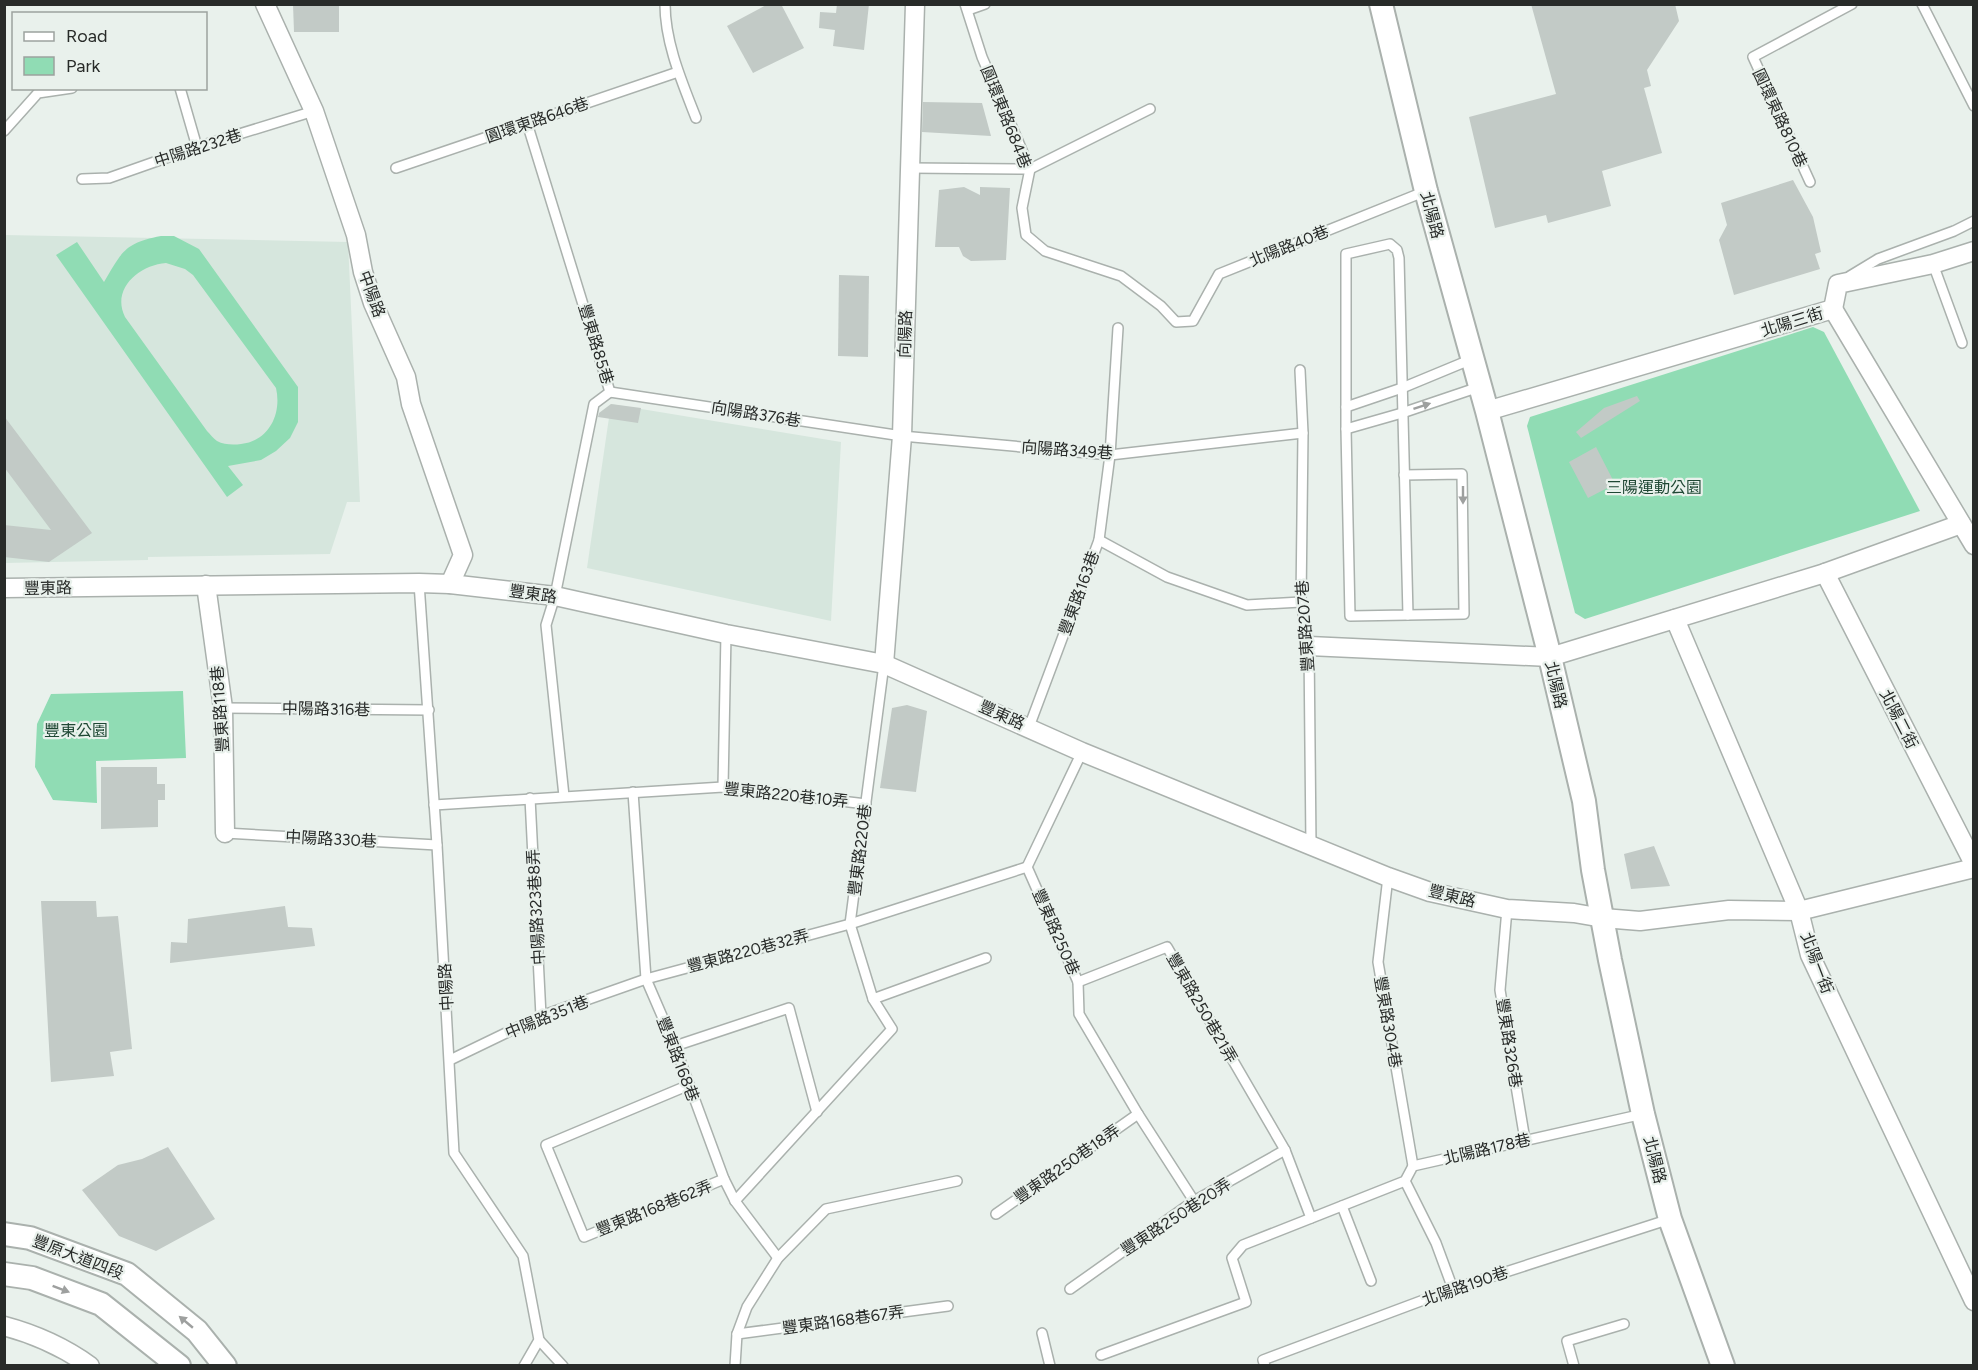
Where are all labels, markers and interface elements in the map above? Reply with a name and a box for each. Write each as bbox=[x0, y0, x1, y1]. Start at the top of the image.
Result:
legend bbox=[12, 12, 207, 90]
text: Road bbox=[66, 25, 107, 47]
text: Park bbox=[66, 55, 101, 77]
street label: 圓環東路684巷 bbox=[977, 63, 1035, 171]
street label: 圓環東路810巷 bbox=[1749, 66, 1811, 170]
street label: 圓環東路646巷 bbox=[483, 93, 591, 147]
street label: 中陽路232巷 bbox=[152, 125, 244, 171]
street label: 北陽路 bbox=[1417, 189, 1447, 241]
street label: 北陽路40巷 bbox=[1246, 221, 1332, 271]
street label: 中陽路 bbox=[355, 268, 389, 320]
street label: 豐東路85巷 bbox=[575, 302, 617, 386]
street label: 北陽三街 bbox=[1759, 304, 1825, 340]
street label: 向陽路 bbox=[895, 310, 915, 358]
street label: 向陽路376巷 bbox=[710, 398, 802, 430]
one-way arrow bbox=[1413, 401, 1431, 411]
street label: 向陽路349巷 bbox=[1021, 437, 1113, 463]
park label: 三陽運動公園 bbox=[1606, 478, 1702, 497]
one-way arrow bbox=[1458, 485, 1467, 504]
street label: 豐東路163巷 bbox=[1055, 548, 1103, 638]
street label: 豐東路 bbox=[24, 578, 72, 598]
street label: 豐東路207巷 bbox=[1292, 580, 1318, 672]
street label: 豐東路 bbox=[508, 581, 558, 607]
street label: 北陽路 bbox=[1541, 659, 1571, 711]
street label: 豐東路118巷 bbox=[207, 665, 233, 753]
street label: 北陽二街 bbox=[1876, 686, 1922, 752]
street label: 豐東路 bbox=[976, 697, 1028, 733]
street label: 中陽路316巷 bbox=[282, 699, 370, 719]
park label: 豐東公園 bbox=[44, 721, 108, 740]
street label: 豐東路220巷10弄 bbox=[723, 779, 849, 811]
street label: 豐東路220巷 bbox=[845, 803, 875, 897]
street label: 中陽路330巷 bbox=[285, 827, 377, 851]
street label: 中陽路323巷8弄 bbox=[523, 848, 549, 966]
street label: 豐東路 bbox=[1426, 881, 1478, 911]
street label: 豐東路250巷 bbox=[1029, 886, 1083, 978]
street label: 豐東路220巷32弄 bbox=[685, 926, 811, 976]
street label: 北陽一街 bbox=[1797, 930, 1837, 996]
street label: 豐東路250巷21弄 bbox=[1163, 950, 1241, 1066]
street label: 中陽路 bbox=[435, 963, 457, 1011]
street label: 豐東路304巷 bbox=[1371, 975, 1405, 1069]
street label: 中陽路351巷 bbox=[502, 992, 592, 1042]
street label: 豐東路326巷 bbox=[1493, 997, 1525, 1089]
street label: 豐東路168巷 bbox=[653, 1014, 703, 1104]
street label: 豐東路250巷18弄 bbox=[1010, 1120, 1124, 1208]
street label: 北陽路178巷 bbox=[1441, 1130, 1533, 1168]
street label: 北陽路 bbox=[1640, 1134, 1670, 1186]
street label: 豐東路250巷20弄 bbox=[1117, 1174, 1235, 1260]
street label: 豐東路168巷62弄 bbox=[593, 1176, 715, 1240]
street label: 豐原大道四段 bbox=[30, 1231, 126, 1283]
street label: 北陽路190巷 bbox=[1419, 1262, 1511, 1310]
one-way arrow bbox=[52, 1284, 70, 1294]
street label: 豐東路168巷67弄 bbox=[781, 1302, 905, 1338]
one-way arrow bbox=[178, 1315, 194, 1328]

